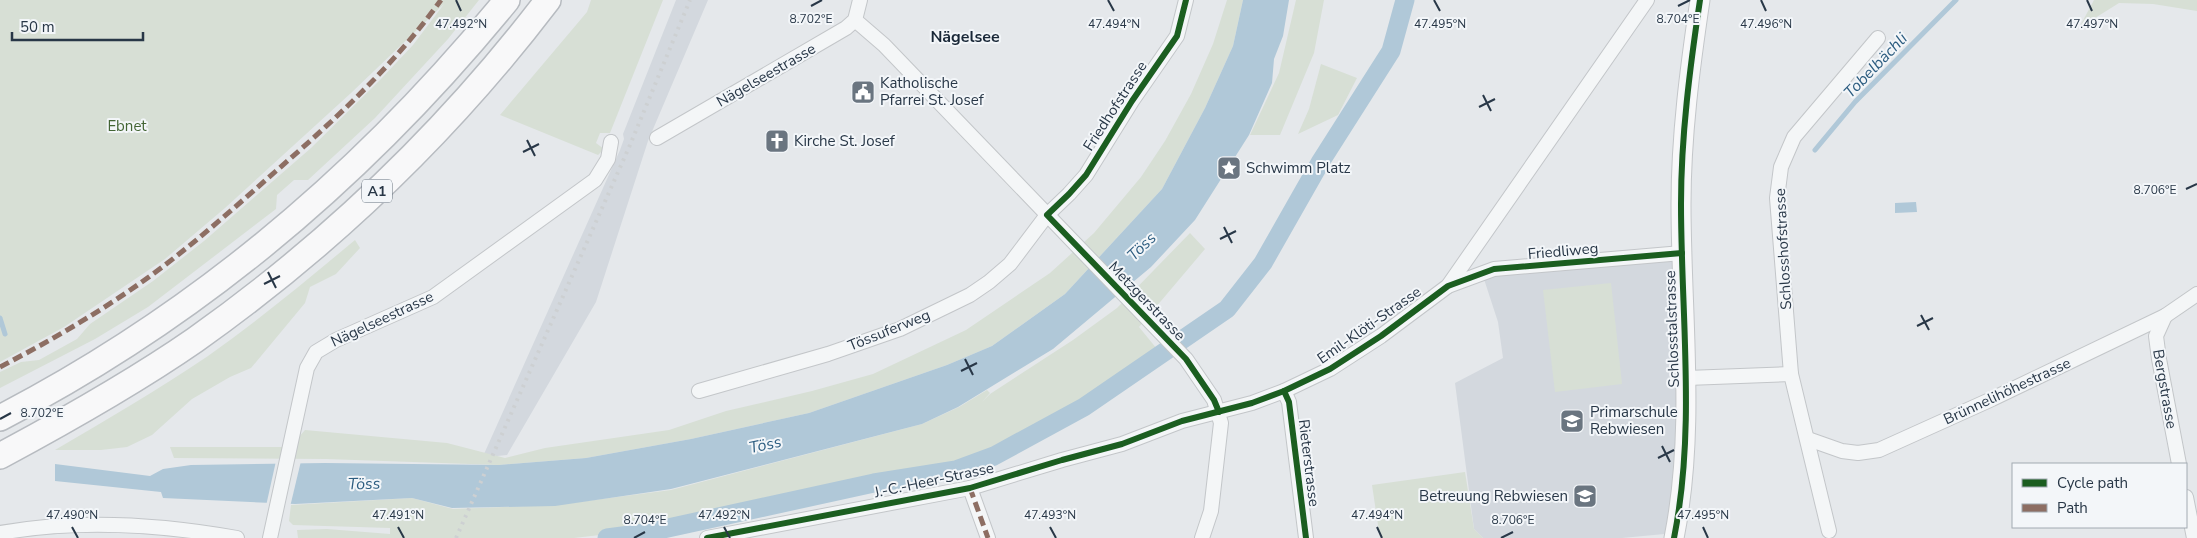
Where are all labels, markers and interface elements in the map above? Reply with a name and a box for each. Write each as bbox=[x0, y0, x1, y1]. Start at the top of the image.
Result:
scale bar bbox=[12, 10, 144, 42]
text: 8.702°E bbox=[790, 11, 832, 27]
text: 8.704°E bbox=[1657, 11, 1699, 27]
text: 47.492°N bbox=[435, 16, 487, 32]
text: 47.494°N bbox=[1088, 16, 1140, 32]
text: 47.495°N bbox=[1414, 16, 1466, 32]
text: 47.496°N bbox=[1740, 16, 1792, 32]
text: 47.497°N bbox=[2066, 16, 2118, 32]
text: 50 m bbox=[20, 17, 55, 37]
district label: Nägelsee bbox=[930, 26, 1000, 48]
water label: Tobelbächli bbox=[1839, 28, 1913, 103]
street label: Nägelseestrasse bbox=[713, 38, 819, 112]
street label: Friedhofstrasse bbox=[1078, 57, 1152, 155]
place label: Katholische Pfarrei St. Josef bbox=[880, 73, 985, 110]
public building icon: Katholische Pfarrei St. Josef bbox=[850, 79, 876, 105]
park label: Ebnet bbox=[107, 116, 147, 136]
church icon: Kirche St. Josef bbox=[764, 128, 790, 154]
place label: Kirche St. Josef bbox=[794, 131, 896, 151]
place icon: Schwimm Platz bbox=[1216, 155, 1242, 181]
place label: Schwimm Platz bbox=[1246, 158, 1350, 178]
road number: A1 bbox=[362, 180, 392, 202]
text: 8.706°E bbox=[2134, 182, 2176, 198]
street label: Schlosshofstrasse bbox=[1770, 188, 1796, 310]
water label: Töss bbox=[1122, 227, 1161, 266]
street label: Friedliweg bbox=[1527, 238, 1599, 264]
street label: Metzgerstrasse bbox=[1104, 257, 1190, 345]
street label: Schlosstalstrasse bbox=[1660, 270, 1684, 388]
street label: Emil-Klöti-Strasse bbox=[1313, 282, 1425, 368]
street label: Nägelseestrasse bbox=[327, 286, 437, 352]
street label: Tössuferweg bbox=[845, 304, 933, 356]
street label: Bergstrasse bbox=[2148, 348, 2182, 430]
street label: Brünnelihöhestrasse bbox=[1940, 353, 2074, 429]
place label: Primarschule Rebwiesen bbox=[1590, 402, 1678, 439]
text: 8.702°E bbox=[21, 405, 63, 421]
school or university icon: Primarschule Rebwiesen bbox=[1559, 408, 1585, 434]
street label: Rieterstrasse bbox=[1294, 418, 1324, 508]
water label: Töss bbox=[747, 431, 784, 459]
street label: J.-C.-Heer-Strasse bbox=[871, 458, 996, 503]
legend bbox=[2012, 463, 2187, 528]
water label: Töss bbox=[347, 473, 381, 495]
text: Cycle path bbox=[2057, 473, 2128, 493]
school or university icon: Betreuung Rebwiesen bbox=[1572, 483, 1598, 509]
place label: Betreuung Rebwiesen bbox=[1419, 486, 1568, 506]
text: Path bbox=[2057, 498, 2088, 518]
text: 47.490°N bbox=[46, 507, 98, 523]
text: 47.491°N bbox=[372, 507, 424, 523]
text: 47.492°N bbox=[698, 507, 750, 523]
text: 47.493°N bbox=[1024, 507, 1076, 523]
text: 47.494°N bbox=[1351, 507, 1403, 523]
text: 47.495°N bbox=[1677, 507, 1729, 523]
text: 8.704°E bbox=[624, 512, 666, 528]
text: 8.706°E bbox=[1492, 512, 1534, 528]

